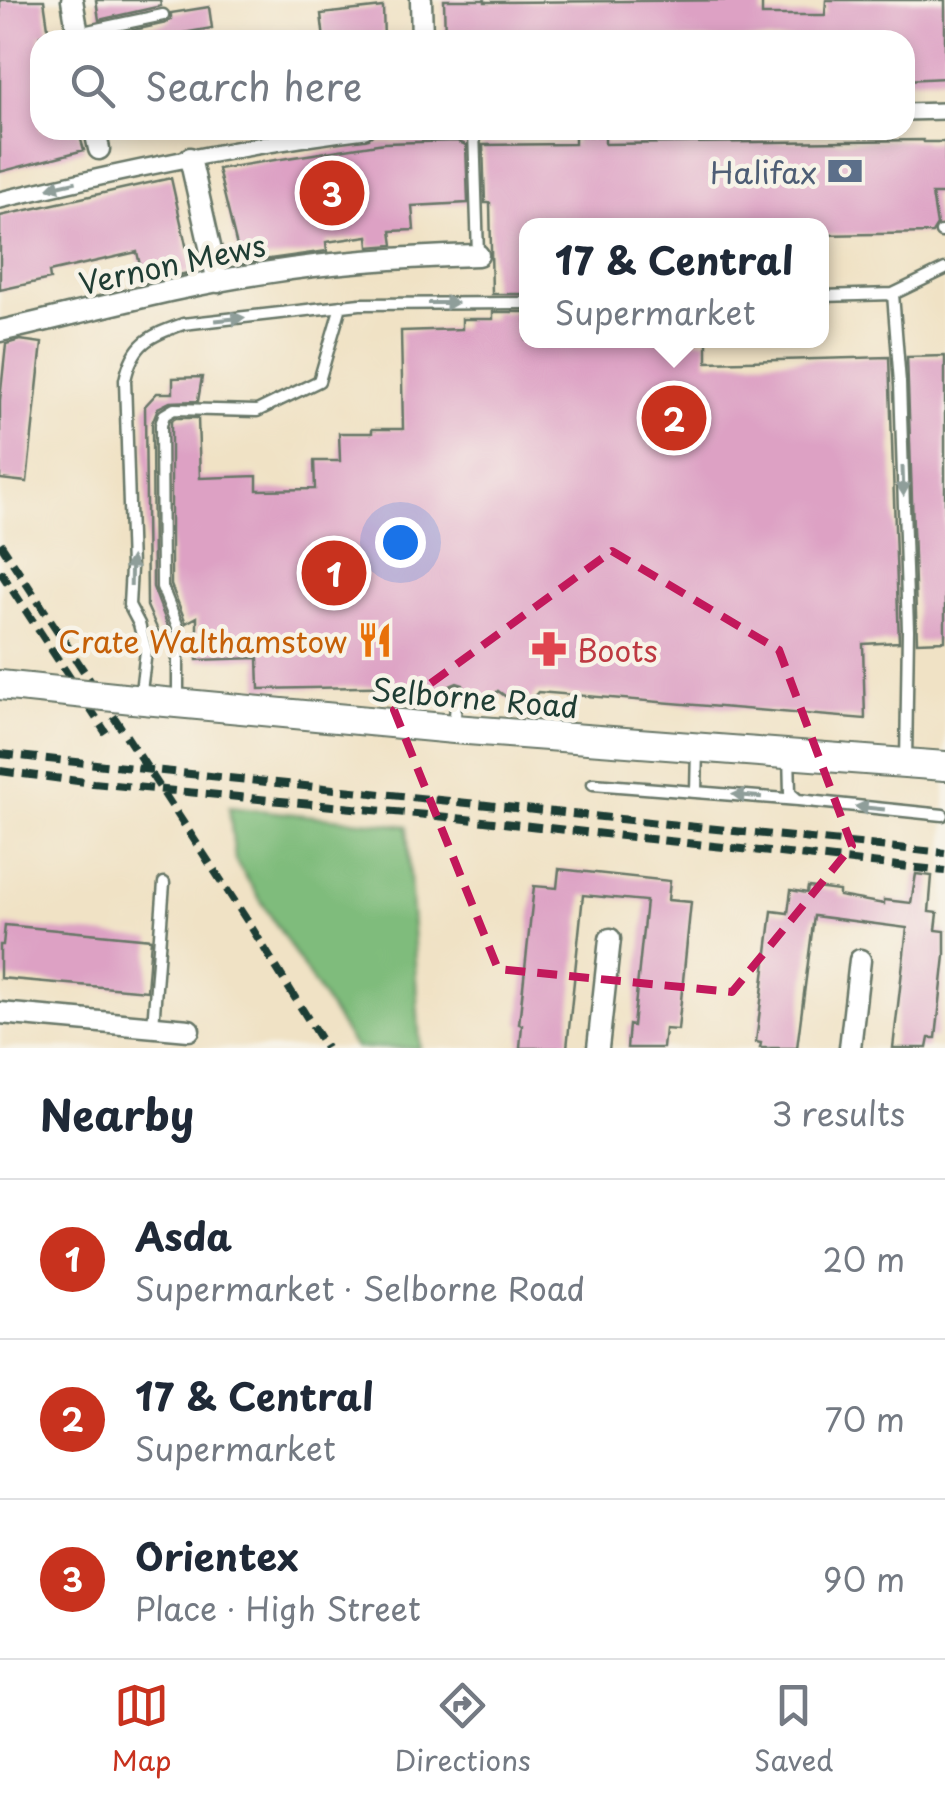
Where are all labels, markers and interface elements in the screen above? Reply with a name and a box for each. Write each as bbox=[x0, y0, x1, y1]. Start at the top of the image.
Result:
search box bbox=[30, 30, 915, 140]
text: Search here bbox=[145, 57, 362, 114]
icon: search bbox=[65, 58, 120, 113]
place label: Halifax bbox=[710, 149, 817, 194]
bank icon: Halifax bbox=[826, 152, 864, 190]
pin: 3 bbox=[300, 156, 364, 230]
one-way arrow bbox=[46, 178, 77, 193]
popup bbox=[519, 218, 829, 348]
street label: Vernon Mews bbox=[75, 221, 269, 305]
text: 17 & Central bbox=[555, 231, 793, 288]
text: Supermarket bbox=[555, 288, 756, 336]
one-way arrow bbox=[428, 295, 460, 311]
one-way arrow bbox=[214, 310, 246, 326]
pin: 2 bbox=[642, 380, 706, 456]
one-way arrow bbox=[896, 465, 912, 497]
your location bbox=[375, 517, 426, 568]
pin: 1 bbox=[302, 536, 366, 610]
one-way arrow bbox=[123, 554, 139, 586]
place label: Crate Walthamstow bbox=[58, 618, 347, 663]
restaurant icon: Crate Walthamstow bbox=[356, 621, 394, 659]
place label: Boots bbox=[577, 627, 658, 672]
pharmacy icon: Boots bbox=[530, 630, 568, 668]
street label: Selborne Road bbox=[370, 666, 580, 728]
one-way arrow bbox=[730, 788, 762, 804]
one-way arrow bbox=[854, 800, 886, 816]
text: Nearby bbox=[40, 1082, 194, 1145]
text: 3 results bbox=[771, 1089, 905, 1137]
text: Asda bbox=[135, 1207, 232, 1264]
text: 1 bbox=[65, 1235, 80, 1283]
text: 20 m bbox=[823, 1235, 905, 1283]
text: Supermarket · Selborne Road bbox=[135, 1264, 585, 1312]
text: 17 & Central bbox=[135, 1367, 374, 1424]
text: 2 bbox=[61, 1395, 84, 1443]
text: 70 m bbox=[825, 1395, 905, 1443]
text: Supermarket bbox=[135, 1424, 336, 1472]
text: Orientex bbox=[135, 1527, 298, 1584]
text: 3 bbox=[62, 1555, 83, 1603]
text: 90 m bbox=[823, 1555, 905, 1603]
text: Place · High Street bbox=[135, 1584, 421, 1632]
tab: Map bbox=[112, 1678, 171, 1781]
tab: Directions bbox=[395, 1678, 531, 1781]
tab: Saved bbox=[754, 1678, 833, 1781]

